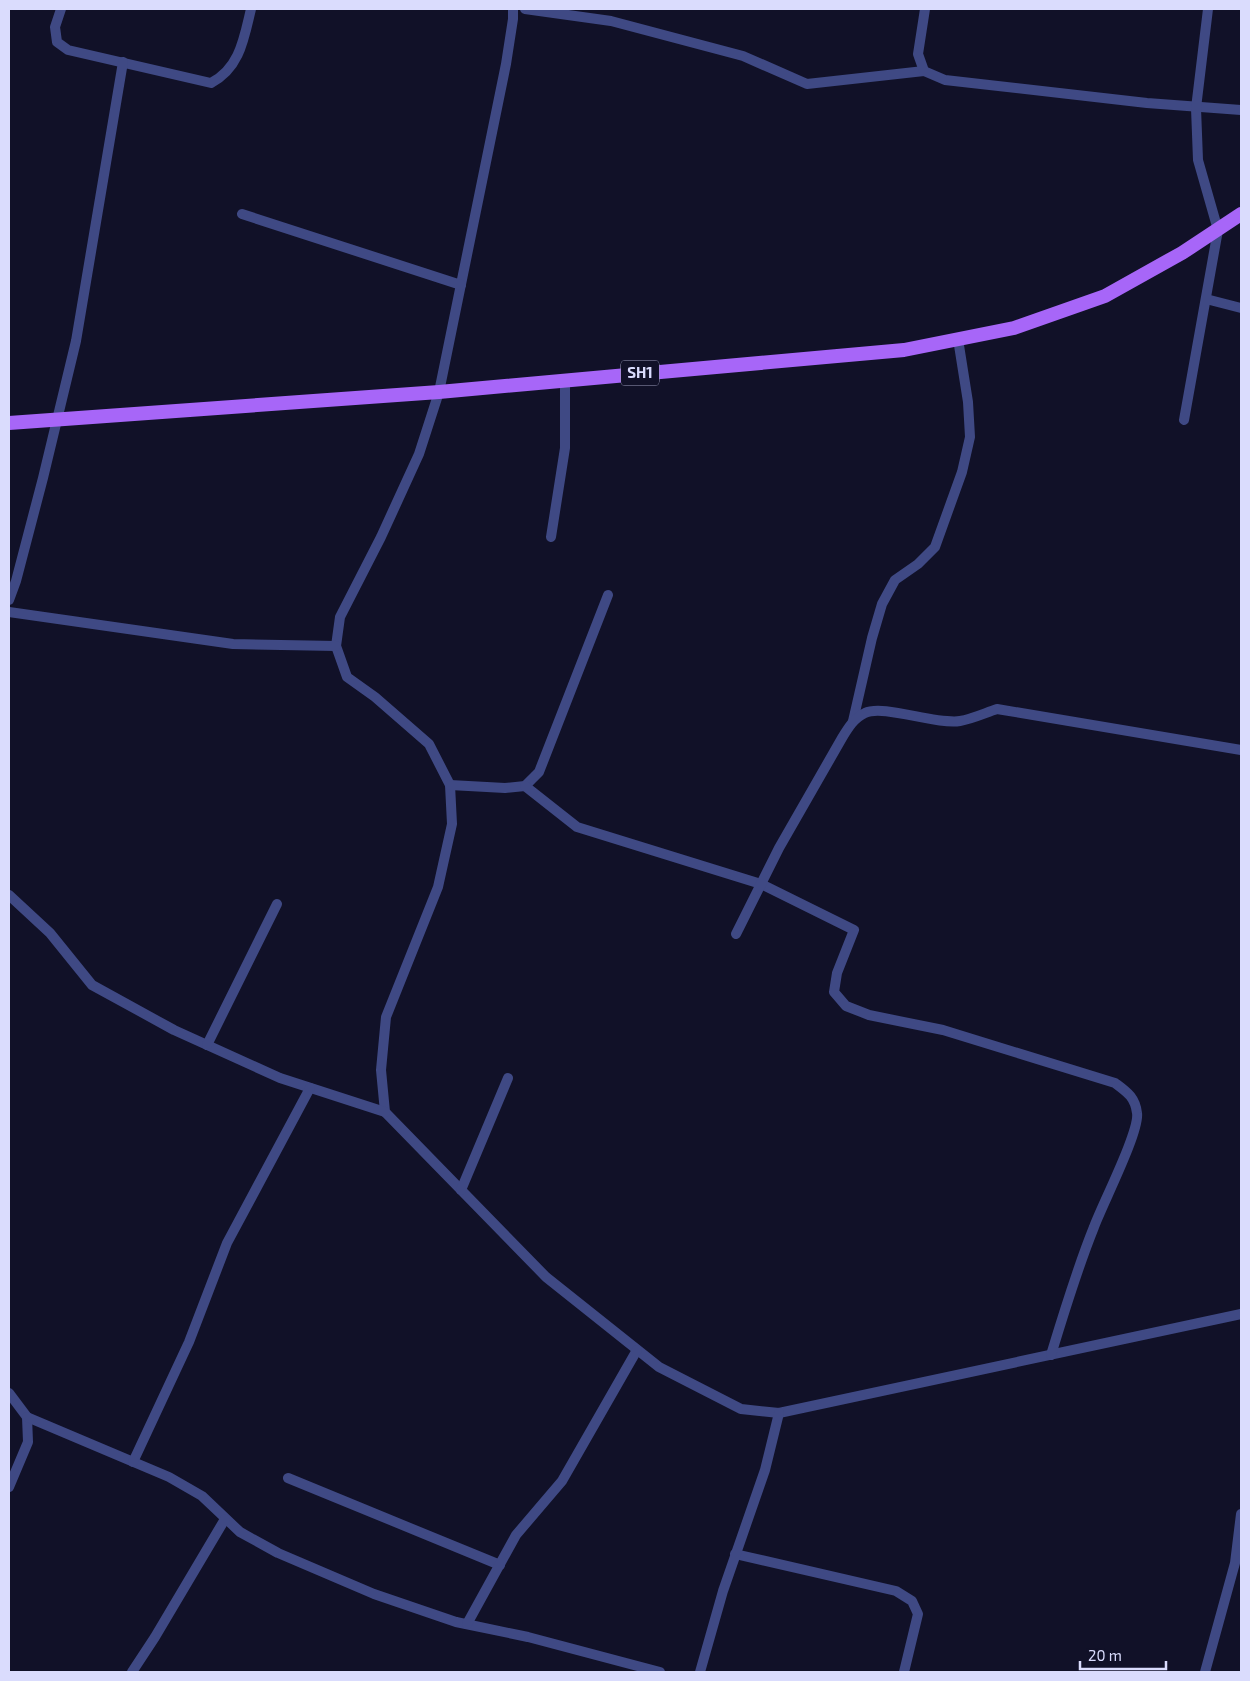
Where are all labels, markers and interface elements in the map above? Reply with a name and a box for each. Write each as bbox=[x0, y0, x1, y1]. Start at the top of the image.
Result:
road number: SH1 bbox=[621, 360, 659, 386]
scale bar bbox=[1080, 1638, 1166, 1670]
text: 20 m bbox=[1088, 1646, 1122, 1664]

